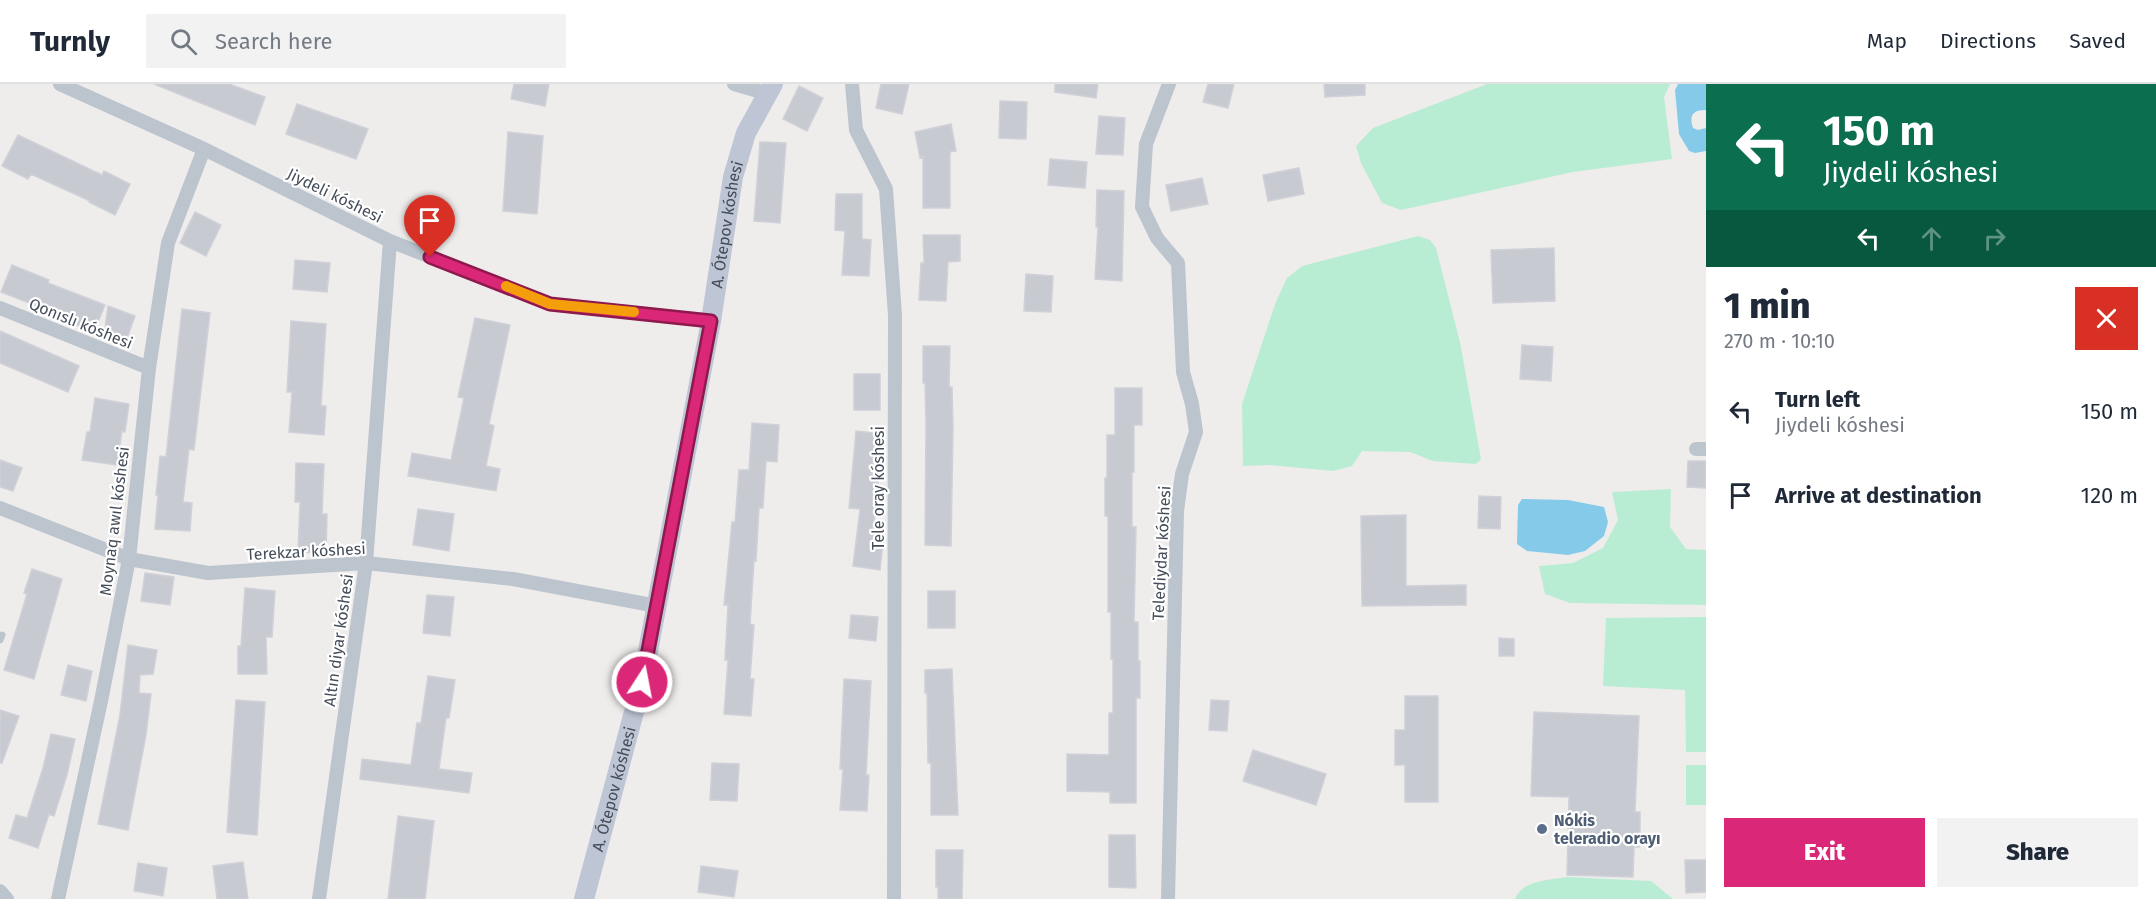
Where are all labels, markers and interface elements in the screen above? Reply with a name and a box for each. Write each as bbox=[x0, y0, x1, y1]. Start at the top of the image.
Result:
search box bbox=[146, 14, 566, 68]
text: Turnly bbox=[30, 25, 110, 58]
icon: search bbox=[167, 25, 200, 58]
text: Search here bbox=[215, 28, 332, 55]
text: Map bbox=[1867, 28, 1907, 54]
text: Directions bbox=[1940, 28, 2036, 54]
text: Saved bbox=[2069, 28, 2126, 54]
text: 150 m bbox=[1823, 106, 1935, 156]
icon: left bbox=[1724, 108, 1802, 186]
text: Jiydeli kóshesi bbox=[1823, 157, 1998, 189]
street label: A. Ótepov kóshesi bbox=[707, 159, 747, 289]
street label: Jiydeli kóshesi bbox=[284, 164, 386, 227]
pin bbox=[404, 195, 455, 257]
icon: arrive bbox=[413, 204, 446, 237]
icon: left bbox=[1852, 222, 1885, 255]
icon: ahead bbox=[1915, 222, 1948, 255]
icon: right bbox=[1978, 222, 2011, 255]
text: 1 min bbox=[1724, 284, 1810, 328]
button: close bbox=[2075, 287, 2138, 350]
street label: Qonıslı kóshesi bbox=[26, 294, 135, 353]
text: 270 m · 10:10 bbox=[1724, 329, 1835, 353]
text: Turn left bbox=[1775, 386, 1860, 413]
icon: left bbox=[1724, 395, 1757, 428]
text: 150 m bbox=[2080, 398, 2138, 425]
text: Jiydeli kóshesi bbox=[1775, 413, 1905, 437]
street label: Tele oray kóshesi bbox=[869, 426, 888, 550]
street label: Moynaq awıl kóshesi bbox=[96, 445, 133, 597]
icon: arrive bbox=[1724, 479, 1757, 512]
text: Arrive at destination bbox=[1775, 482, 1982, 509]
text: 120 m bbox=[2081, 482, 2138, 509]
street label: Telediydar kóshesi bbox=[1148, 485, 1175, 621]
street label: Terekzar kóshesi bbox=[246, 539, 366, 564]
street label: Altın diyar kóshesi bbox=[320, 573, 357, 708]
position arrow bbox=[610, 650, 674, 714]
street label: A. Ótepov kóshesi bbox=[588, 724, 640, 854]
place label: Nókis teleradio orayı bbox=[1554, 811, 1661, 848]
button: Exit bbox=[1724, 818, 1925, 887]
button: Share bbox=[1937, 818, 2138, 887]
marker: Nókis teleradio orayı bbox=[1535, 822, 1549, 836]

